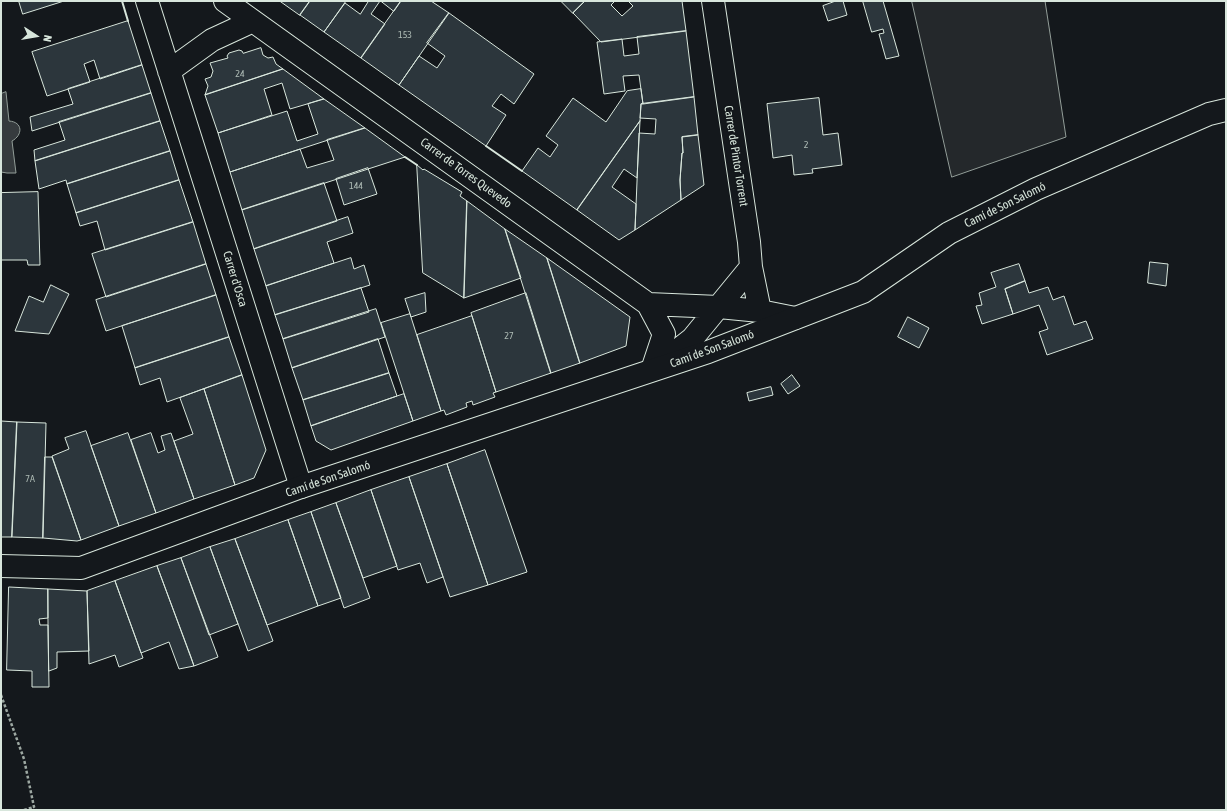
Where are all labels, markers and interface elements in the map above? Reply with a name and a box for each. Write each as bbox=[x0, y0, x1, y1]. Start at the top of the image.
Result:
north arrow bbox=[16, 16, 56, 56]
house number: 153 bbox=[398, 29, 412, 41]
text: N bbox=[41, 34, 54, 43]
house number: 24 bbox=[235, 68, 245, 80]
street label: Carrer de Pintor Torrent bbox=[721, 105, 751, 207]
street label: Carrer de Torres Quevedo bbox=[417, 135, 515, 211]
house number: 2 bbox=[804, 139, 808, 151]
street label: Camí de Son Salomó bbox=[962, 179, 1048, 231]
house number: 144 bbox=[349, 180, 363, 192]
street label: Carrer d'Osca bbox=[220, 249, 250, 309]
street label: Camí de Son Salomó bbox=[668, 327, 756, 371]
house number: 27 bbox=[504, 330, 514, 342]
street label: Camí de Son Salomó bbox=[284, 458, 372, 500]
house number: 7A bbox=[25, 473, 35, 485]

